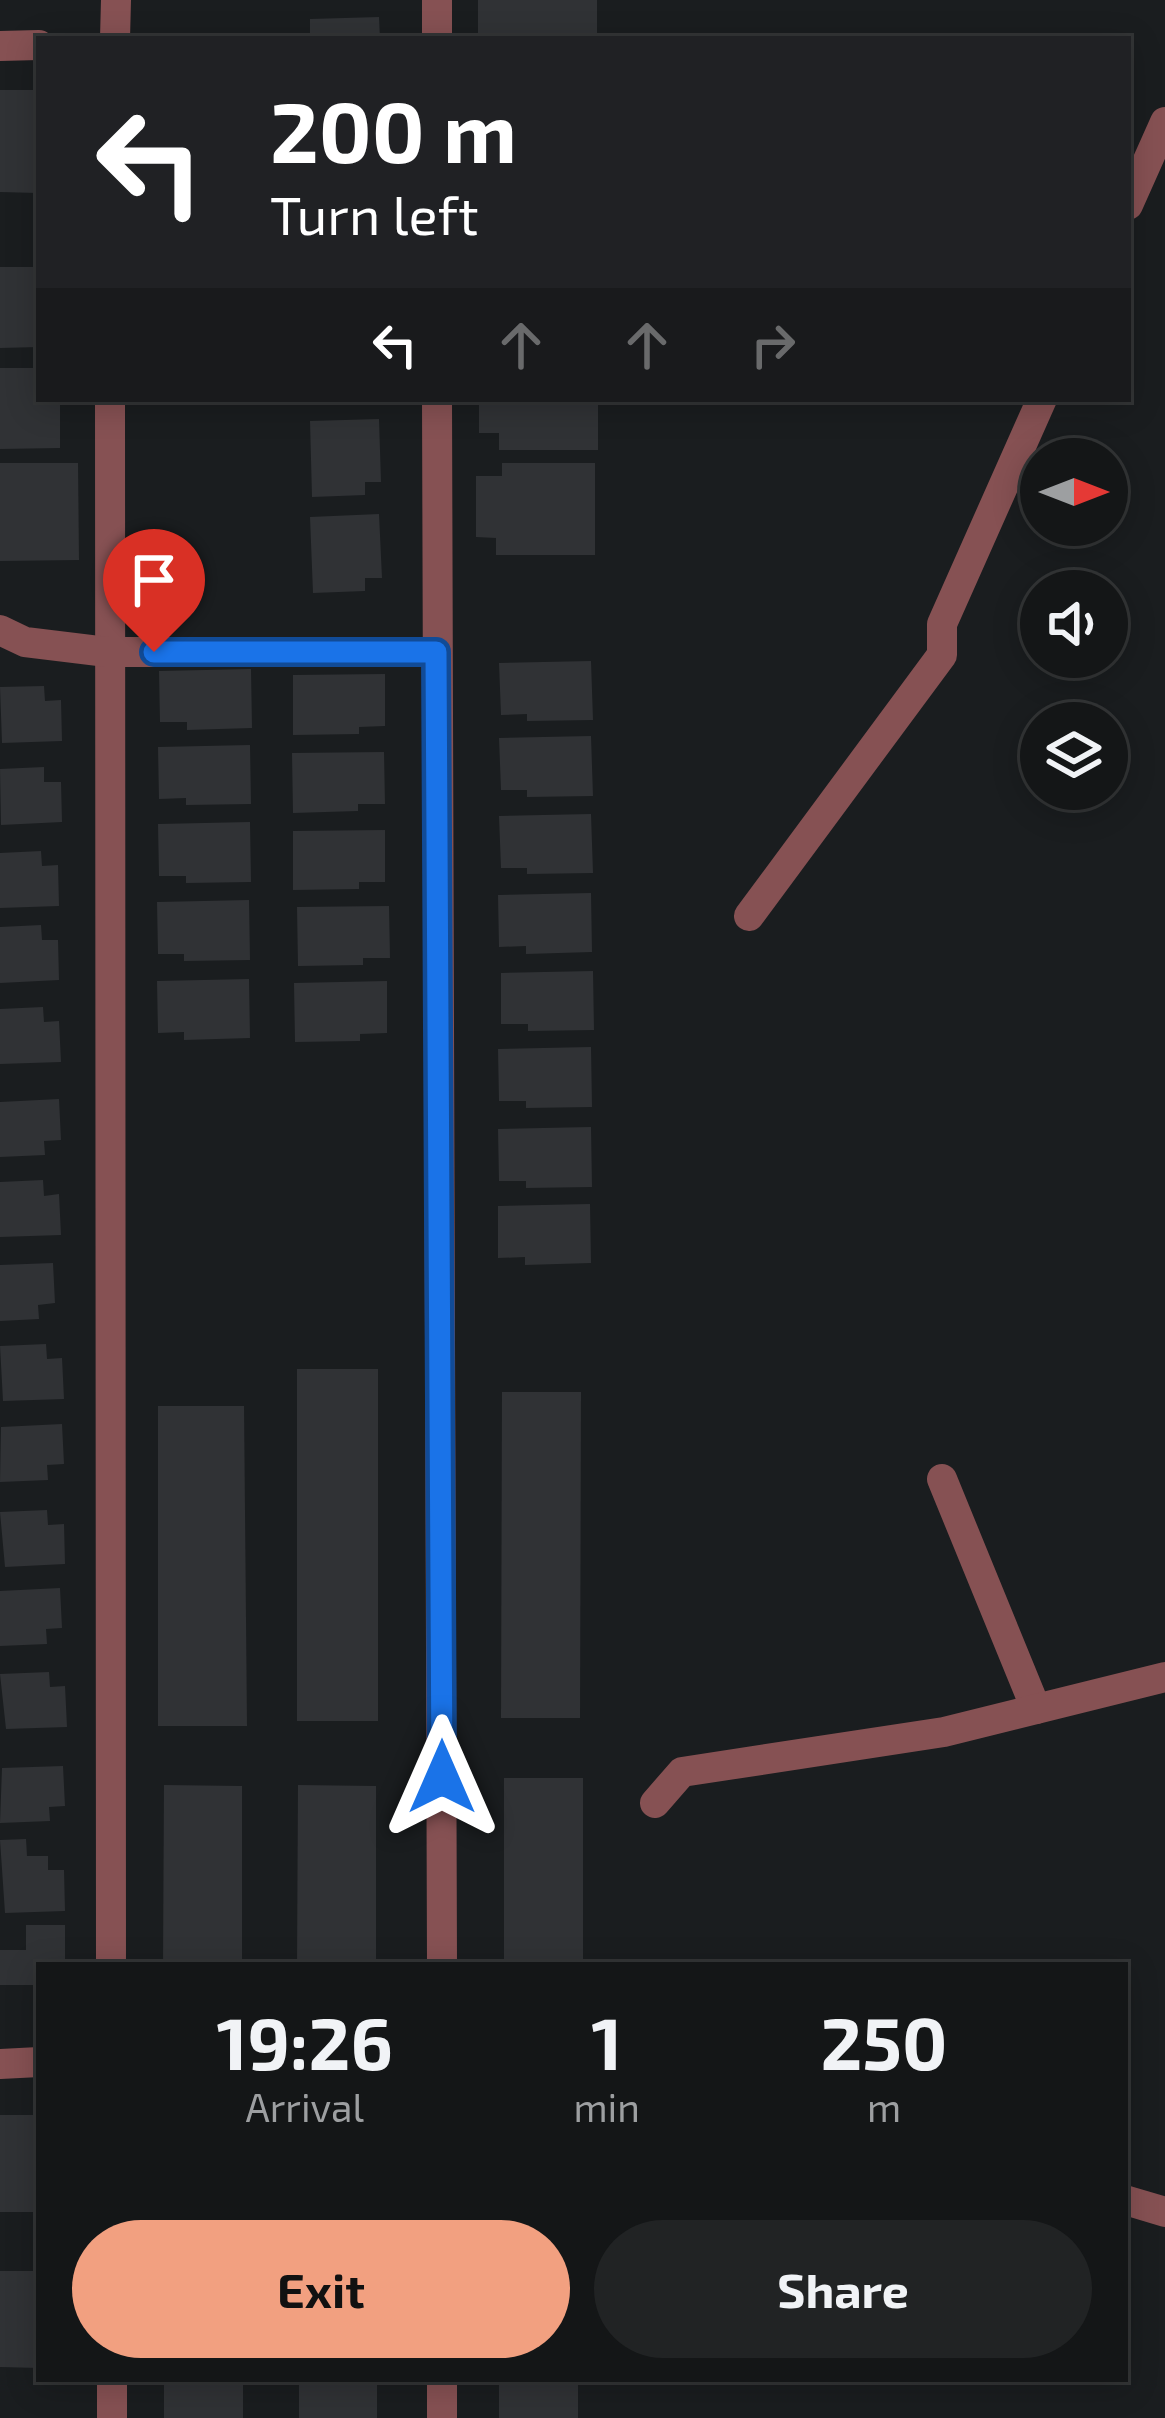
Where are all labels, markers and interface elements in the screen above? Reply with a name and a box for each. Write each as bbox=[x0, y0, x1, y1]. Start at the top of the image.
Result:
text: 200 m bbox=[270, 79, 517, 180]
icon: left bbox=[72, 84, 228, 240]
text: Turn left bbox=[270, 181, 479, 246]
icon: left bbox=[362, 312, 428, 378]
icon: ahead bbox=[488, 312, 554, 378]
icon: ahead bbox=[614, 312, 680, 378]
icon: right bbox=[740, 312, 806, 378]
north arrow bbox=[1020, 438, 1128, 546]
map controls bbox=[1020, 438, 1128, 810]
pin bbox=[103, 529, 205, 652]
icon: arrive bbox=[121, 547, 187, 613]
button: sound bbox=[1020, 570, 1128, 678]
button: layers bbox=[1020, 702, 1128, 810]
position arrow bbox=[379, 1714, 505, 1840]
text: 19:26 bbox=[217, 1998, 393, 2084]
text: 1 bbox=[591, 1998, 622, 2084]
text: 250 bbox=[820, 1998, 947, 2084]
text: Arrival bbox=[245, 2083, 364, 2130]
text: min bbox=[573, 2083, 640, 2130]
text: m bbox=[867, 2083, 901, 2130]
button: Exit bbox=[72, 2220, 570, 2358]
button: Share bbox=[594, 2220, 1092, 2358]

